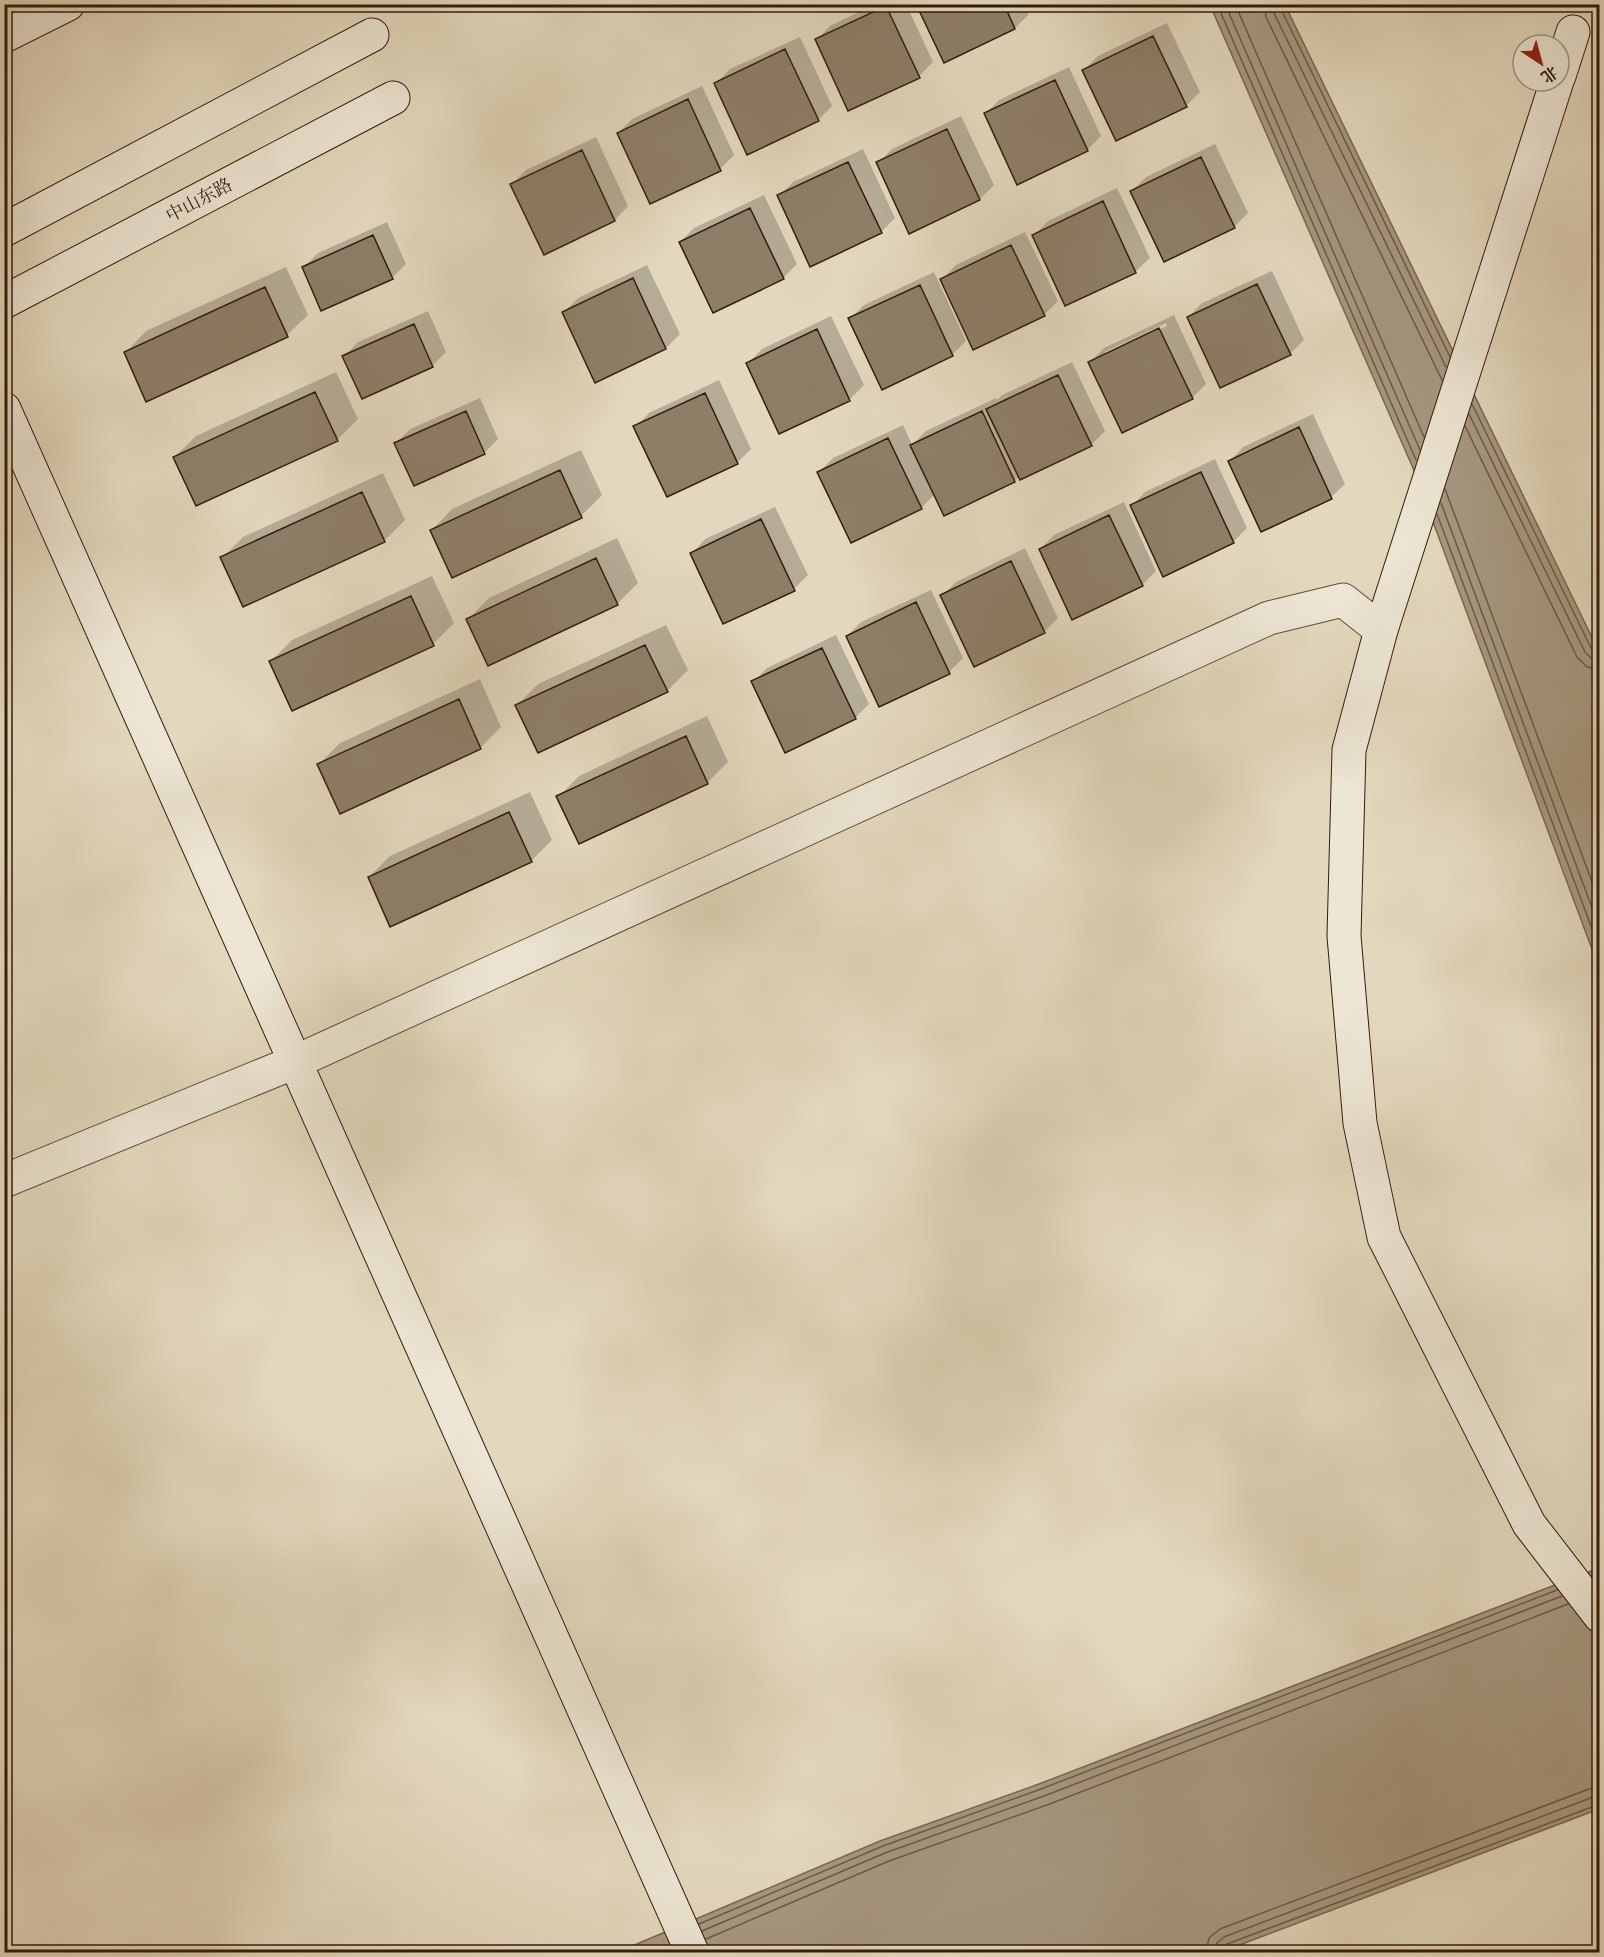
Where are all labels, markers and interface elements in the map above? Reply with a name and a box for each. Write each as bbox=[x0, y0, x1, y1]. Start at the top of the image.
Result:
north arrow bbox=[1511, 33, 1571, 93]
text: 北 bbox=[1537, 62, 1562, 87]
street label: 中山东路 bbox=[163, 174, 236, 227]

